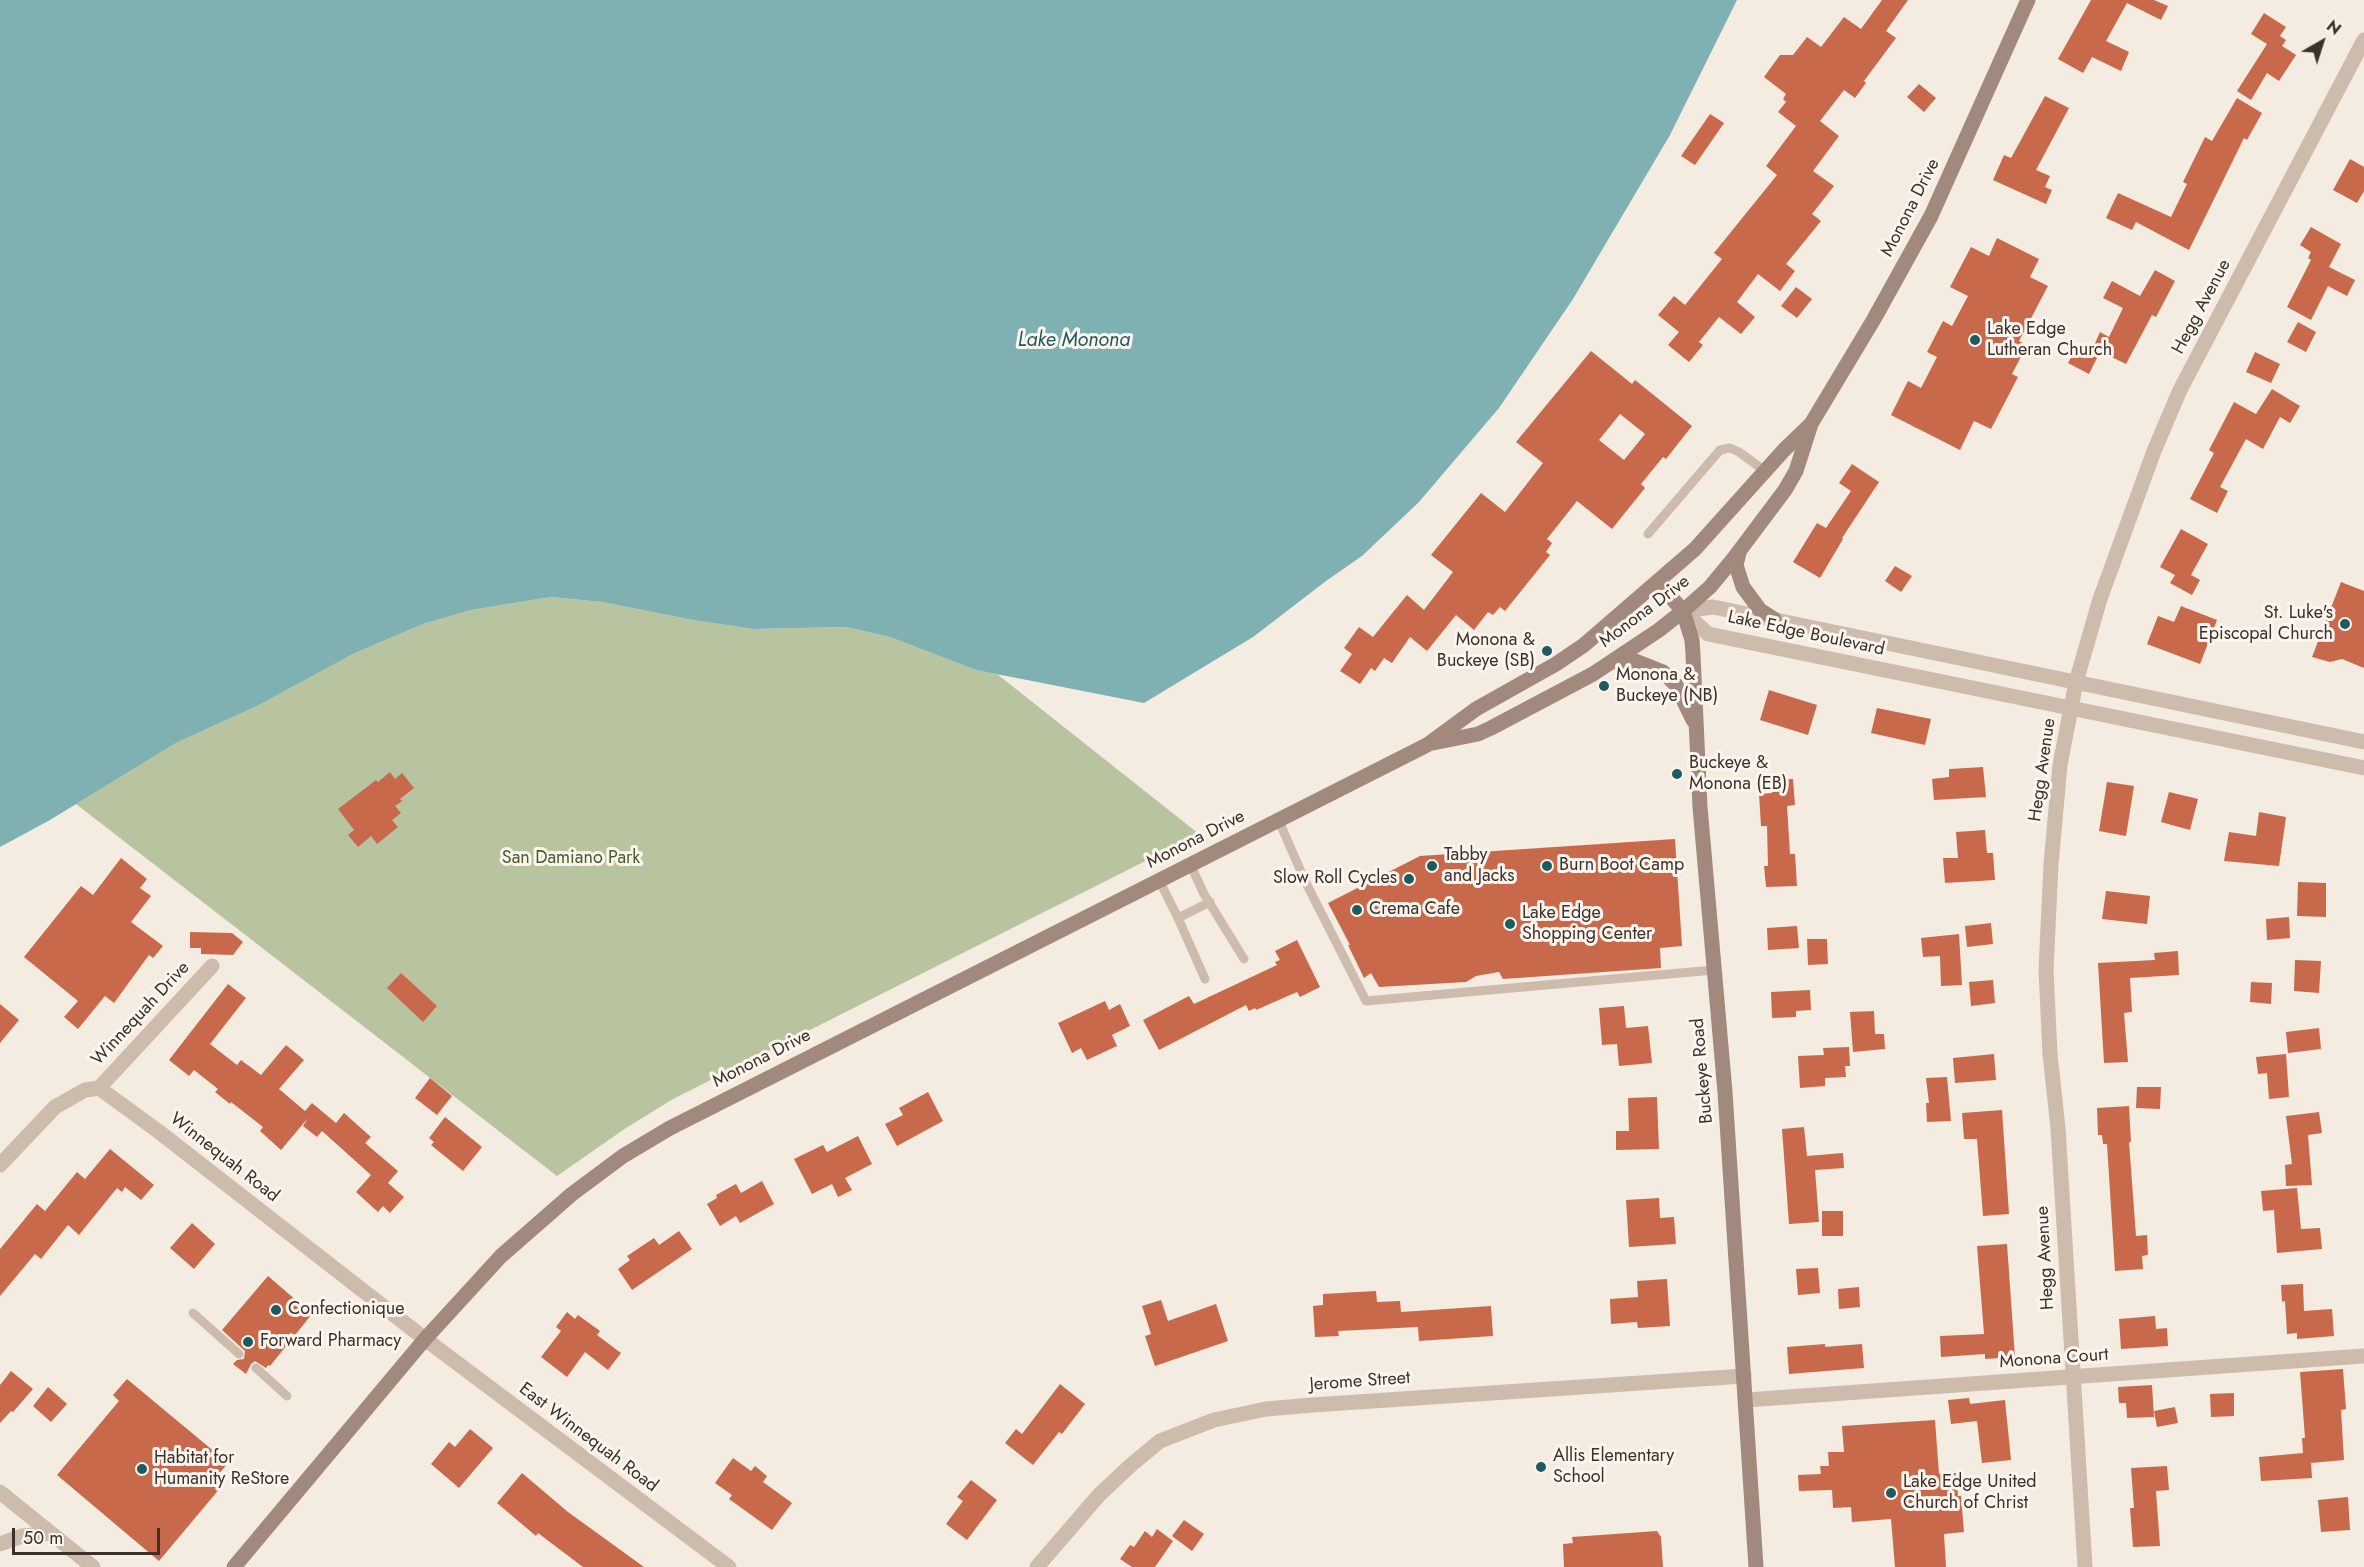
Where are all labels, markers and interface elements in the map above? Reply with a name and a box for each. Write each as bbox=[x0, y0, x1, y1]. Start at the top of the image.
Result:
north arrow bbox=[2292, 12, 2352, 72]
text: N bbox=[2321, 15, 2346, 41]
street label: Monona Drive bbox=[1877, 155, 1945, 261]
street label: Hegg Avenue bbox=[2168, 256, 2236, 358]
place label: Lake Edge Lutheran Church bbox=[1987, 319, 2112, 362]
water label: Lake Monona bbox=[1018, 329, 1130, 353]
marker: Lake Edge Lutheran Church bbox=[1968, 333, 1982, 347]
street label: Monona Drive bbox=[1596, 571, 1694, 653]
place label: St. Luke's Episcopal Church bbox=[2199, 603, 2333, 646]
street label: Lake Edge Boulevard bbox=[1726, 607, 1886, 661]
marker: St. Luke's Episcopal Church bbox=[2338, 617, 2352, 631]
place label: Monona & Buckeye (SB) bbox=[1437, 630, 1535, 672]
marker: Monona & Buckeye (SB) bbox=[1540, 644, 1554, 658]
place label: Monona & Buckeye (NB) bbox=[1616, 665, 1718, 708]
marker: Monona & Buckeye (NB) bbox=[1597, 679, 1611, 693]
street label: Hegg Avenue bbox=[2025, 717, 2061, 823]
place label: Buckeye & Monona (EB) bbox=[1689, 753, 1787, 795]
marker: Buckeye & Monona (EB) bbox=[1670, 767, 1684, 781]
street label: Monona Drive bbox=[1143, 806, 1249, 874]
place label: Tabby and Jacks bbox=[1444, 845, 1515, 888]
park label: San Damiano Park bbox=[502, 848, 640, 870]
place label: Burn Boot Camp bbox=[1559, 855, 1684, 877]
marker: Tabby and Jacks bbox=[1425, 859, 1439, 873]
marker: Burn Boot Camp bbox=[1540, 859, 1554, 873]
place label: Slow Roll Cycles bbox=[1273, 868, 1397, 890]
marker: Slow Roll Cycles bbox=[1402, 872, 1416, 886]
place label: Crema Cafe bbox=[1369, 899, 1460, 921]
marker: Crema Cafe bbox=[1350, 903, 1364, 917]
place label: Lake Edge Shopping Center bbox=[1522, 903, 1652, 946]
marker: Lake Edge Shopping Center bbox=[1503, 917, 1517, 931]
street label: Winnequah Drive bbox=[87, 958, 195, 1070]
street label: Buckeye Road bbox=[1688, 1017, 1718, 1125]
street label: Monona Drive bbox=[709, 1025, 815, 1093]
street label: Winnequah Road bbox=[165, 1109, 283, 1207]
street label: Hegg Avenue bbox=[2032, 1205, 2060, 1311]
place label: Confectionique bbox=[288, 1299, 405, 1321]
marker: Confectionique bbox=[269, 1303, 283, 1317]
place label: Forward Pharmacy bbox=[260, 1331, 401, 1353]
marker: Forward Pharmacy bbox=[241, 1335, 255, 1349]
street label: Monona Court bbox=[1999, 1344, 2109, 1374]
street label: Jerome Street bbox=[1309, 1368, 1411, 1396]
street label: East Winnequah Road bbox=[514, 1379, 662, 1497]
place label: Allis Elementary School bbox=[1553, 1446, 1674, 1488]
place label: Habitat for Humanity ReStore bbox=[154, 1448, 289, 1490]
marker: Allis Elementary School bbox=[1534, 1460, 1548, 1474]
marker: Habitat for Humanity ReStore bbox=[135, 1462, 149, 1476]
place label: Lake Edge United Church of Christ bbox=[1903, 1472, 2036, 1514]
marker: Lake Edge United Church of Christ bbox=[1884, 1486, 1898, 1500]
scale bar bbox=[15, 1516, 164, 1554]
text: 50 m bbox=[23, 1525, 63, 1551]

